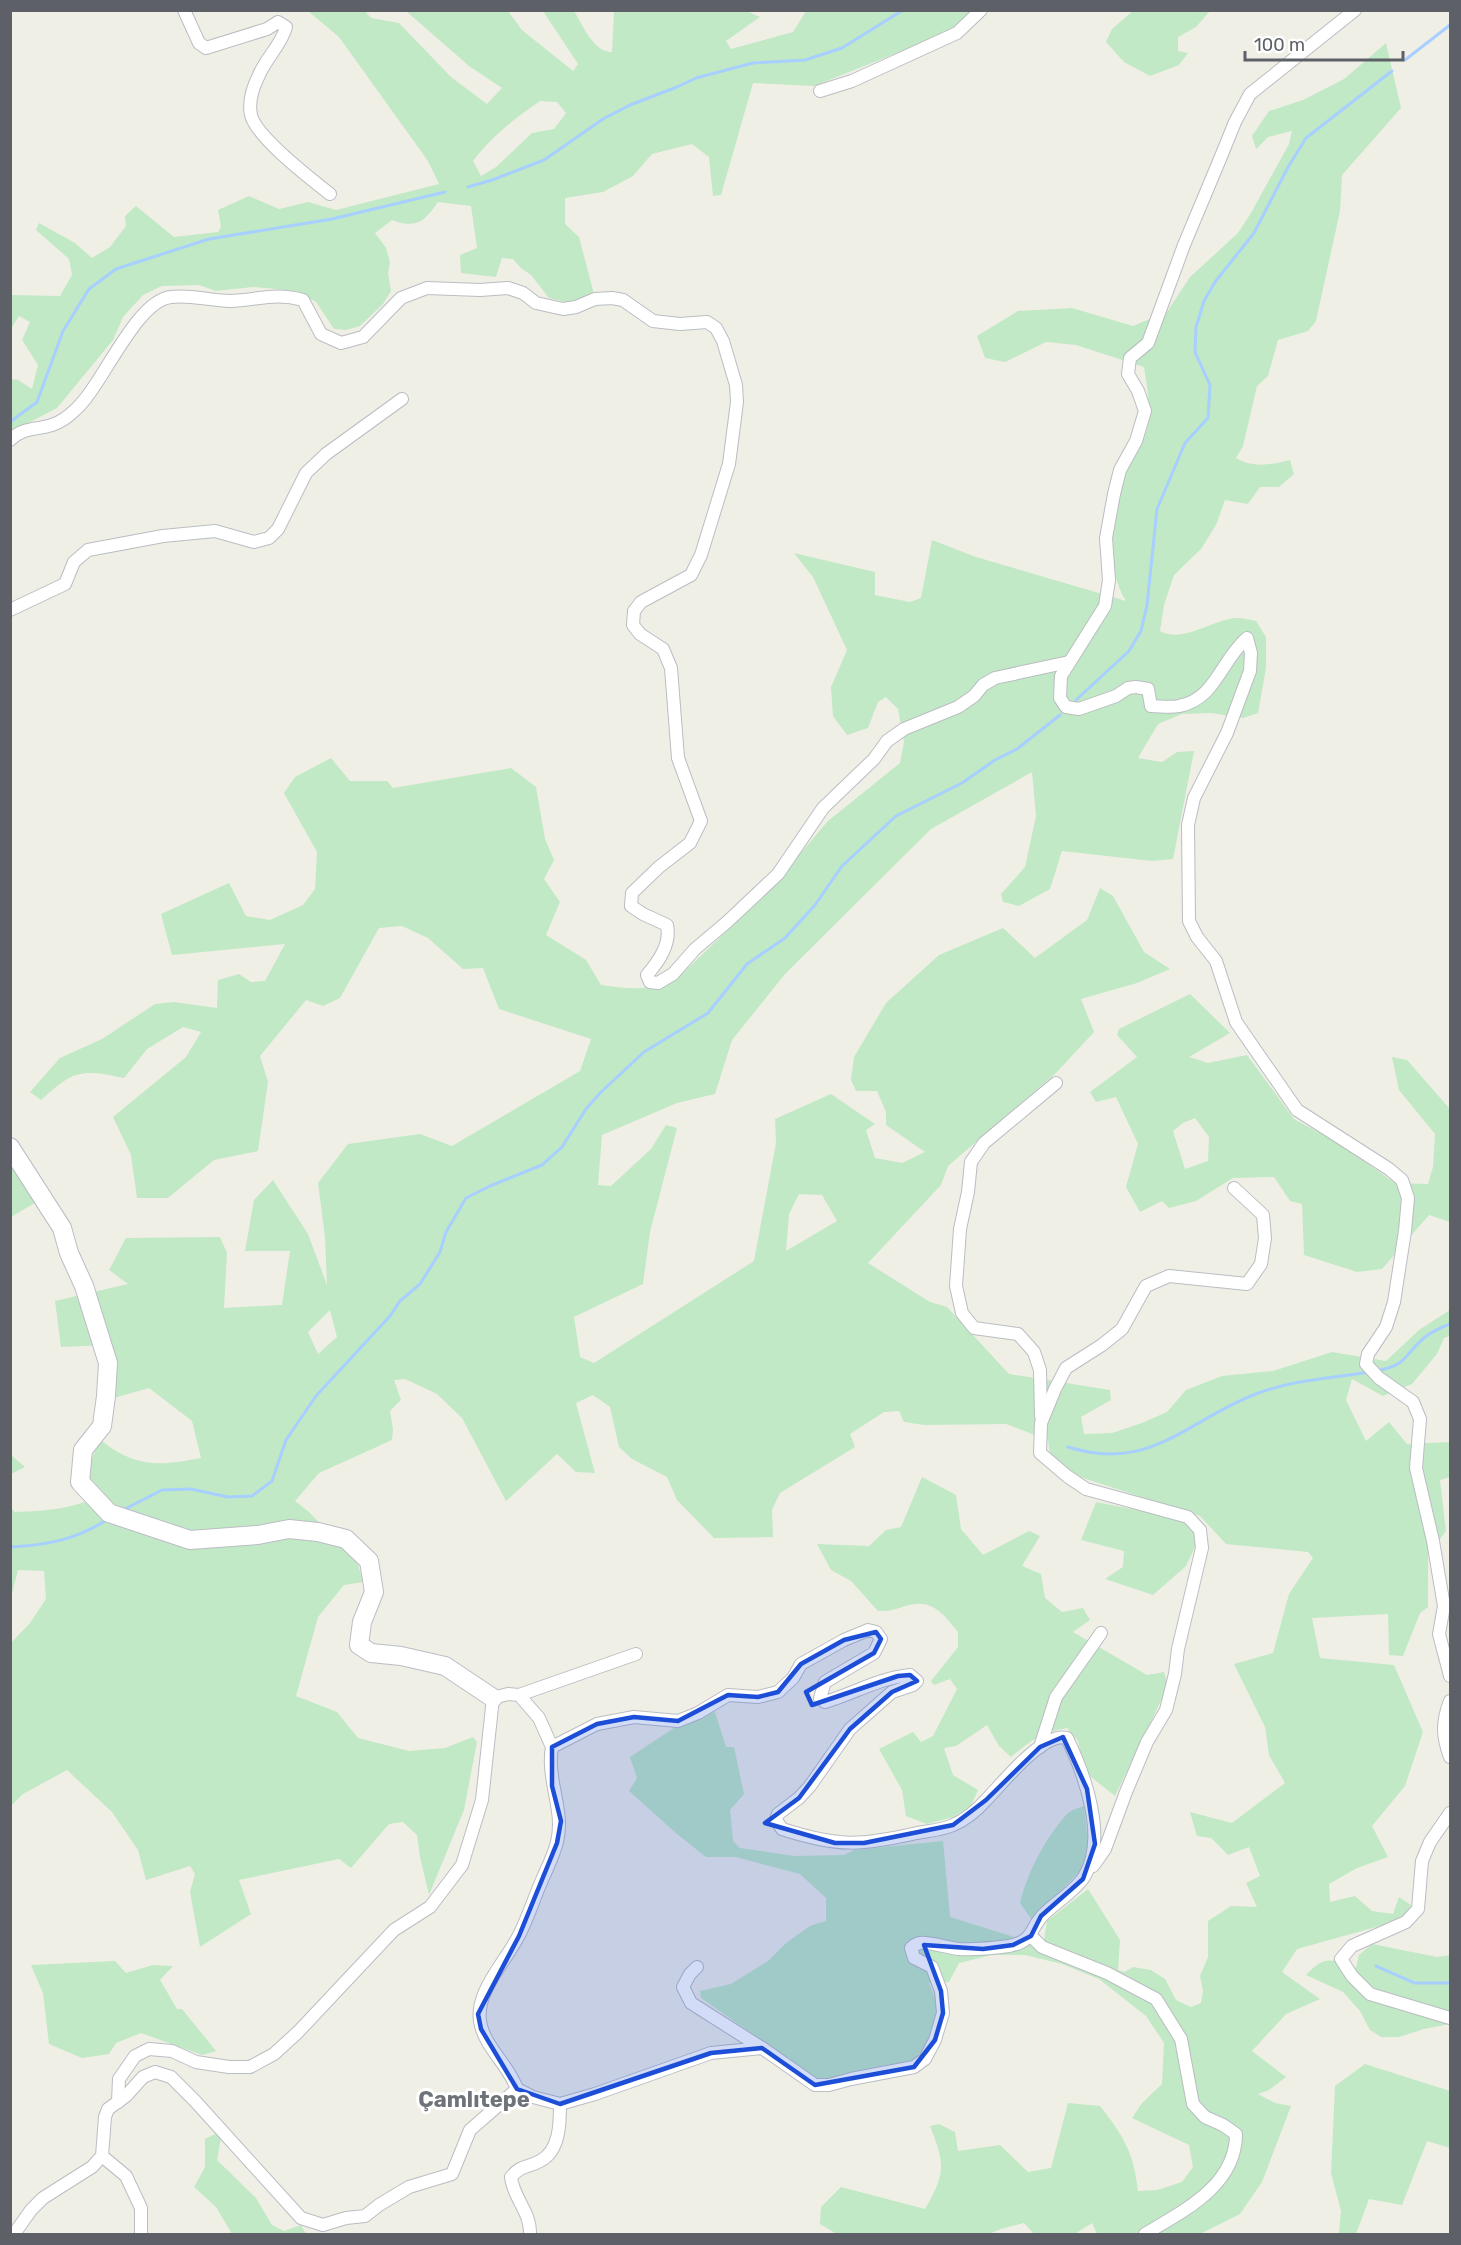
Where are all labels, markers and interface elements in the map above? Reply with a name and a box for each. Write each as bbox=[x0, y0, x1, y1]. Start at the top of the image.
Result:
scale bar bbox=[1245, 24, 1402, 62]
text: 100 m bbox=[1254, 34, 1305, 56]
district label: Çamlıtepe bbox=[418, 2086, 530, 2113]

